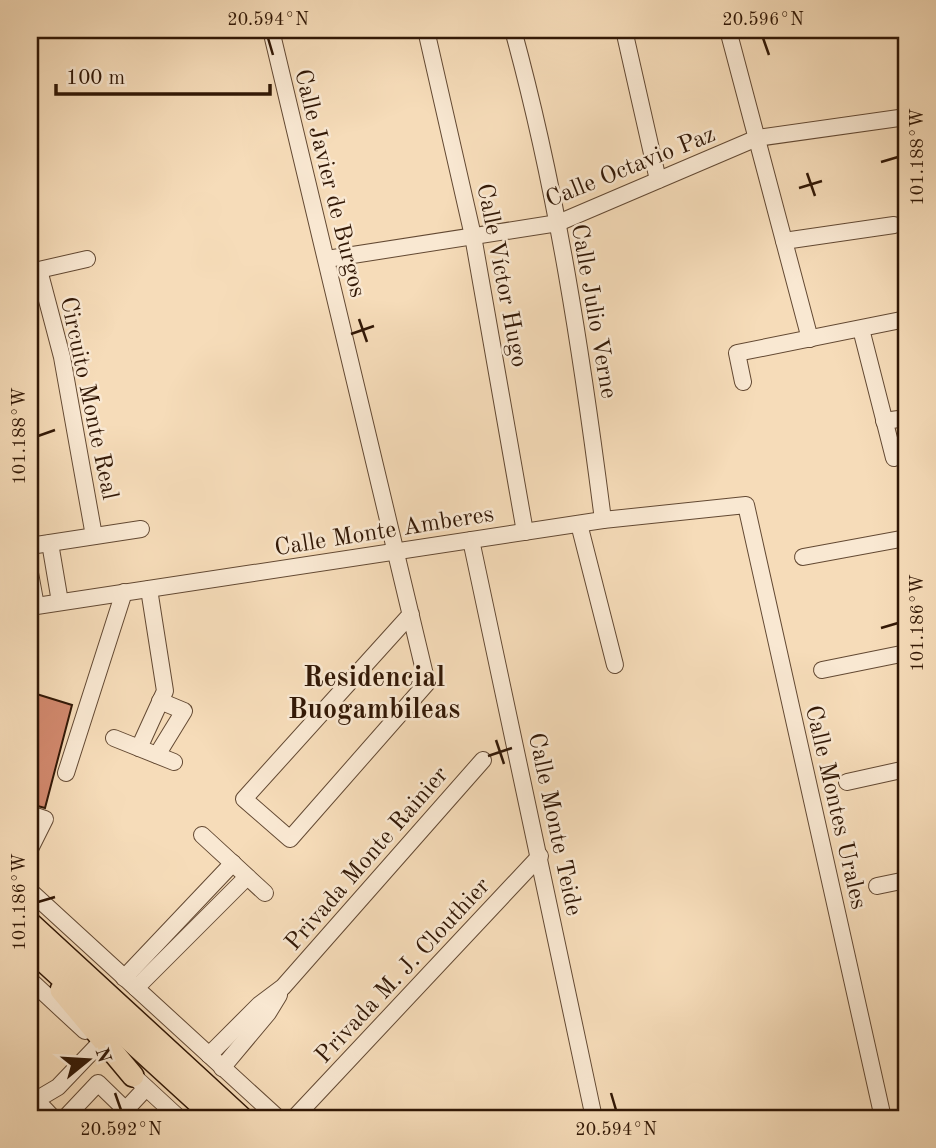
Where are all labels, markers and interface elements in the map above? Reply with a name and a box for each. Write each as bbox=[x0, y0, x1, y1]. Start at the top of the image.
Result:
text: 20.594°N bbox=[227, 11, 309, 29]
text: 20.596°N bbox=[722, 11, 804, 29]
scale bar bbox=[56, 52, 270, 96]
street label: Calle Javier de Burgos bbox=[289, 67, 369, 300]
text: 100 m bbox=[66, 68, 125, 89]
text: 101.188°W bbox=[909, 108, 927, 206]
street label: Calle Octavio Paz bbox=[542, 123, 719, 213]
street label: Calle Víctor Hugo bbox=[471, 182, 531, 369]
street label: Calle Julio Verne bbox=[566, 222, 620, 401]
street label: Circuito Monte Real bbox=[55, 295, 121, 502]
text: 101.188°W bbox=[11, 387, 29, 485]
street label: Calle Monte Amberes bbox=[273, 503, 496, 561]
text: 101.186°W bbox=[909, 574, 927, 672]
district label: Residencial Buogambileas bbox=[288, 665, 460, 725]
street label: Calle Montes Urales bbox=[800, 703, 870, 912]
street label: Calle Monte Teide bbox=[523, 731, 585, 918]
street label: Privada Monte Rainier bbox=[282, 763, 454, 956]
text: 101.186°W bbox=[11, 853, 29, 951]
street label: Privada M. J. Clouthier bbox=[312, 874, 495, 1069]
north arrow bbox=[52, 1026, 122, 1096]
text: N bbox=[91, 1046, 113, 1066]
text: 20.592°N bbox=[80, 1121, 162, 1139]
text: 20.594°N bbox=[575, 1121, 657, 1139]

